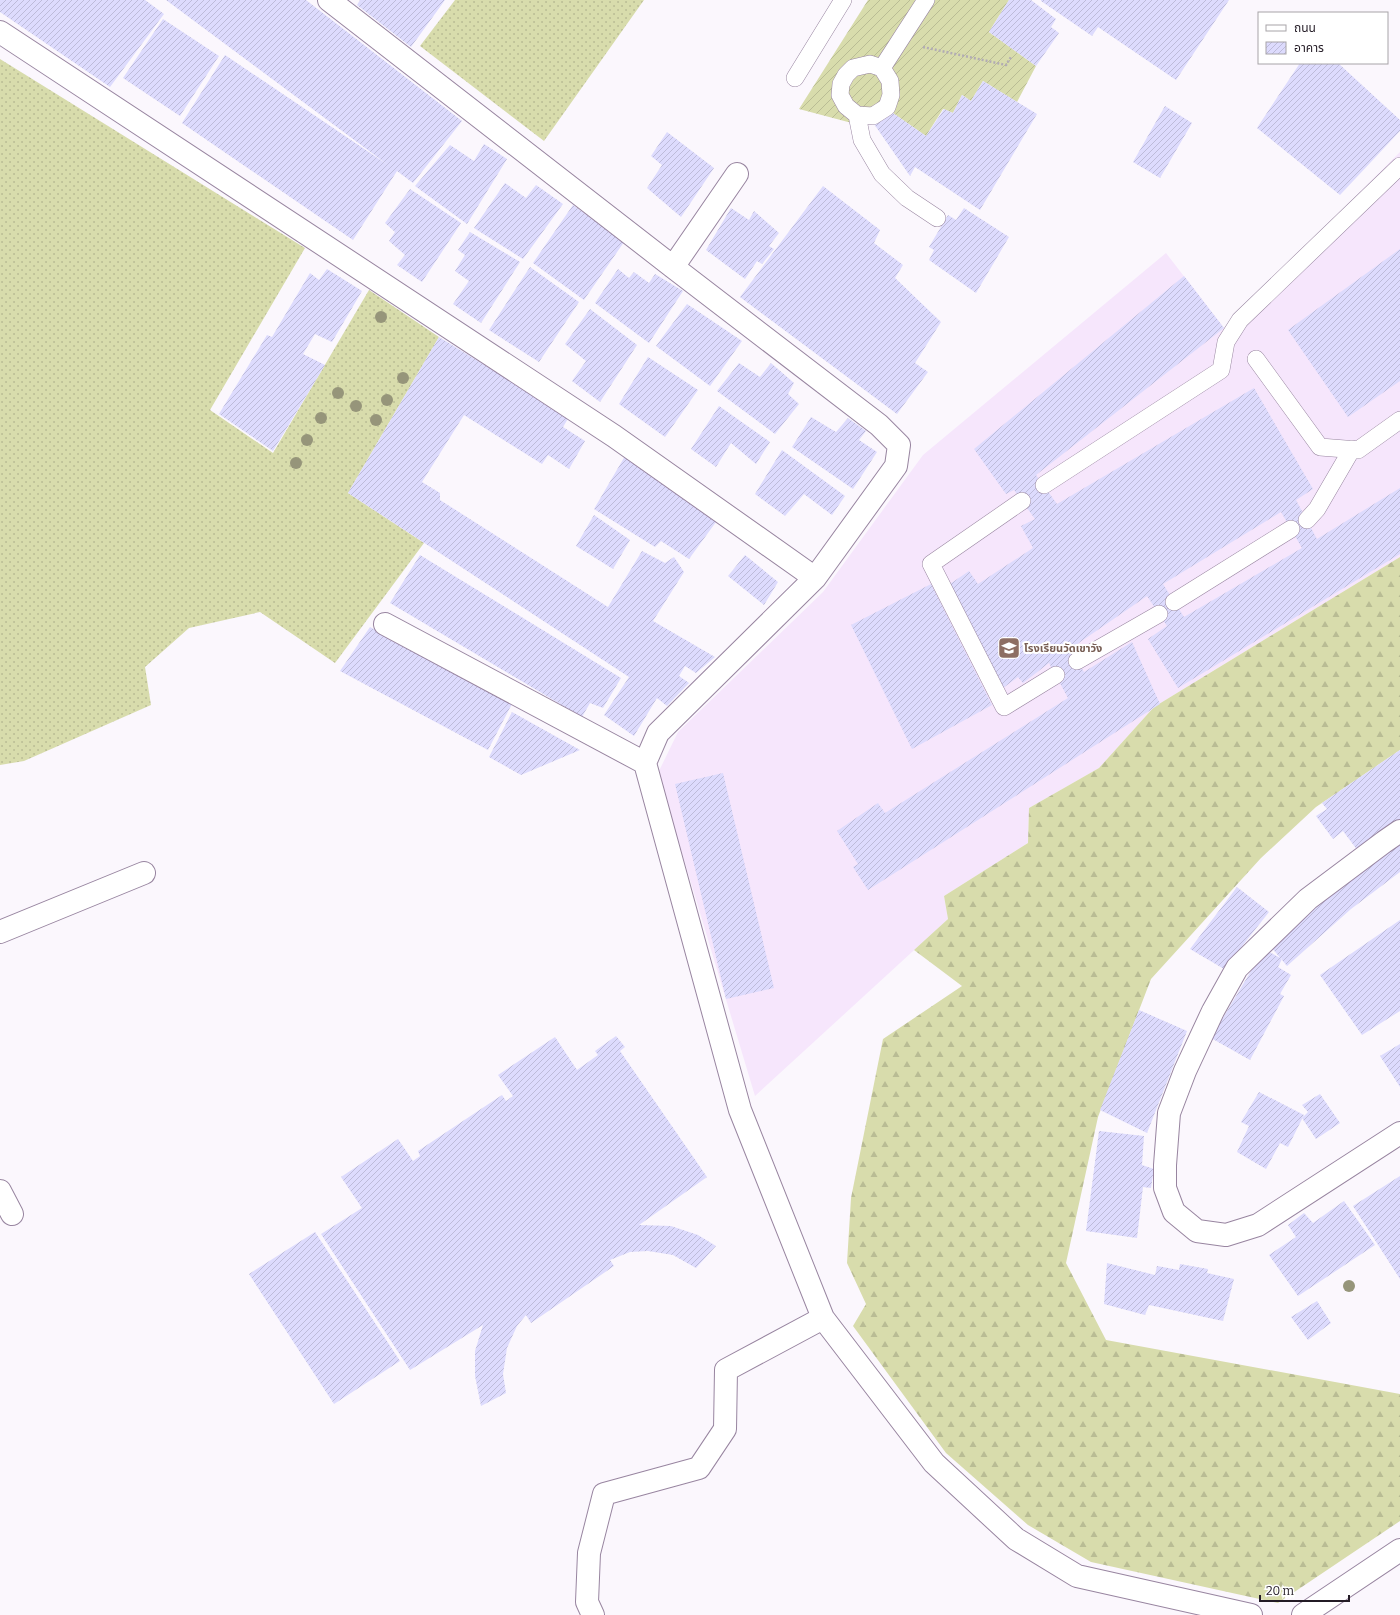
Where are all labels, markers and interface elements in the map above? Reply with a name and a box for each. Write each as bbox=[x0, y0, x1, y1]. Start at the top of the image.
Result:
legend bbox=[1258, 12, 1388, 64]
text: ถนน bbox=[1294, 21, 1316, 35]
text: อาคาร bbox=[1294, 41, 1324, 55]
school or university icon: โรงเรียนวัดเขาวัง bbox=[996, 635, 1022, 661]
place label: โรงเรียนวัดเขาวัง bbox=[1024, 642, 1102, 655]
scale bar bbox=[1260, 1577, 1349, 1603]
text: 20 m bbox=[1266, 1584, 1295, 1598]

